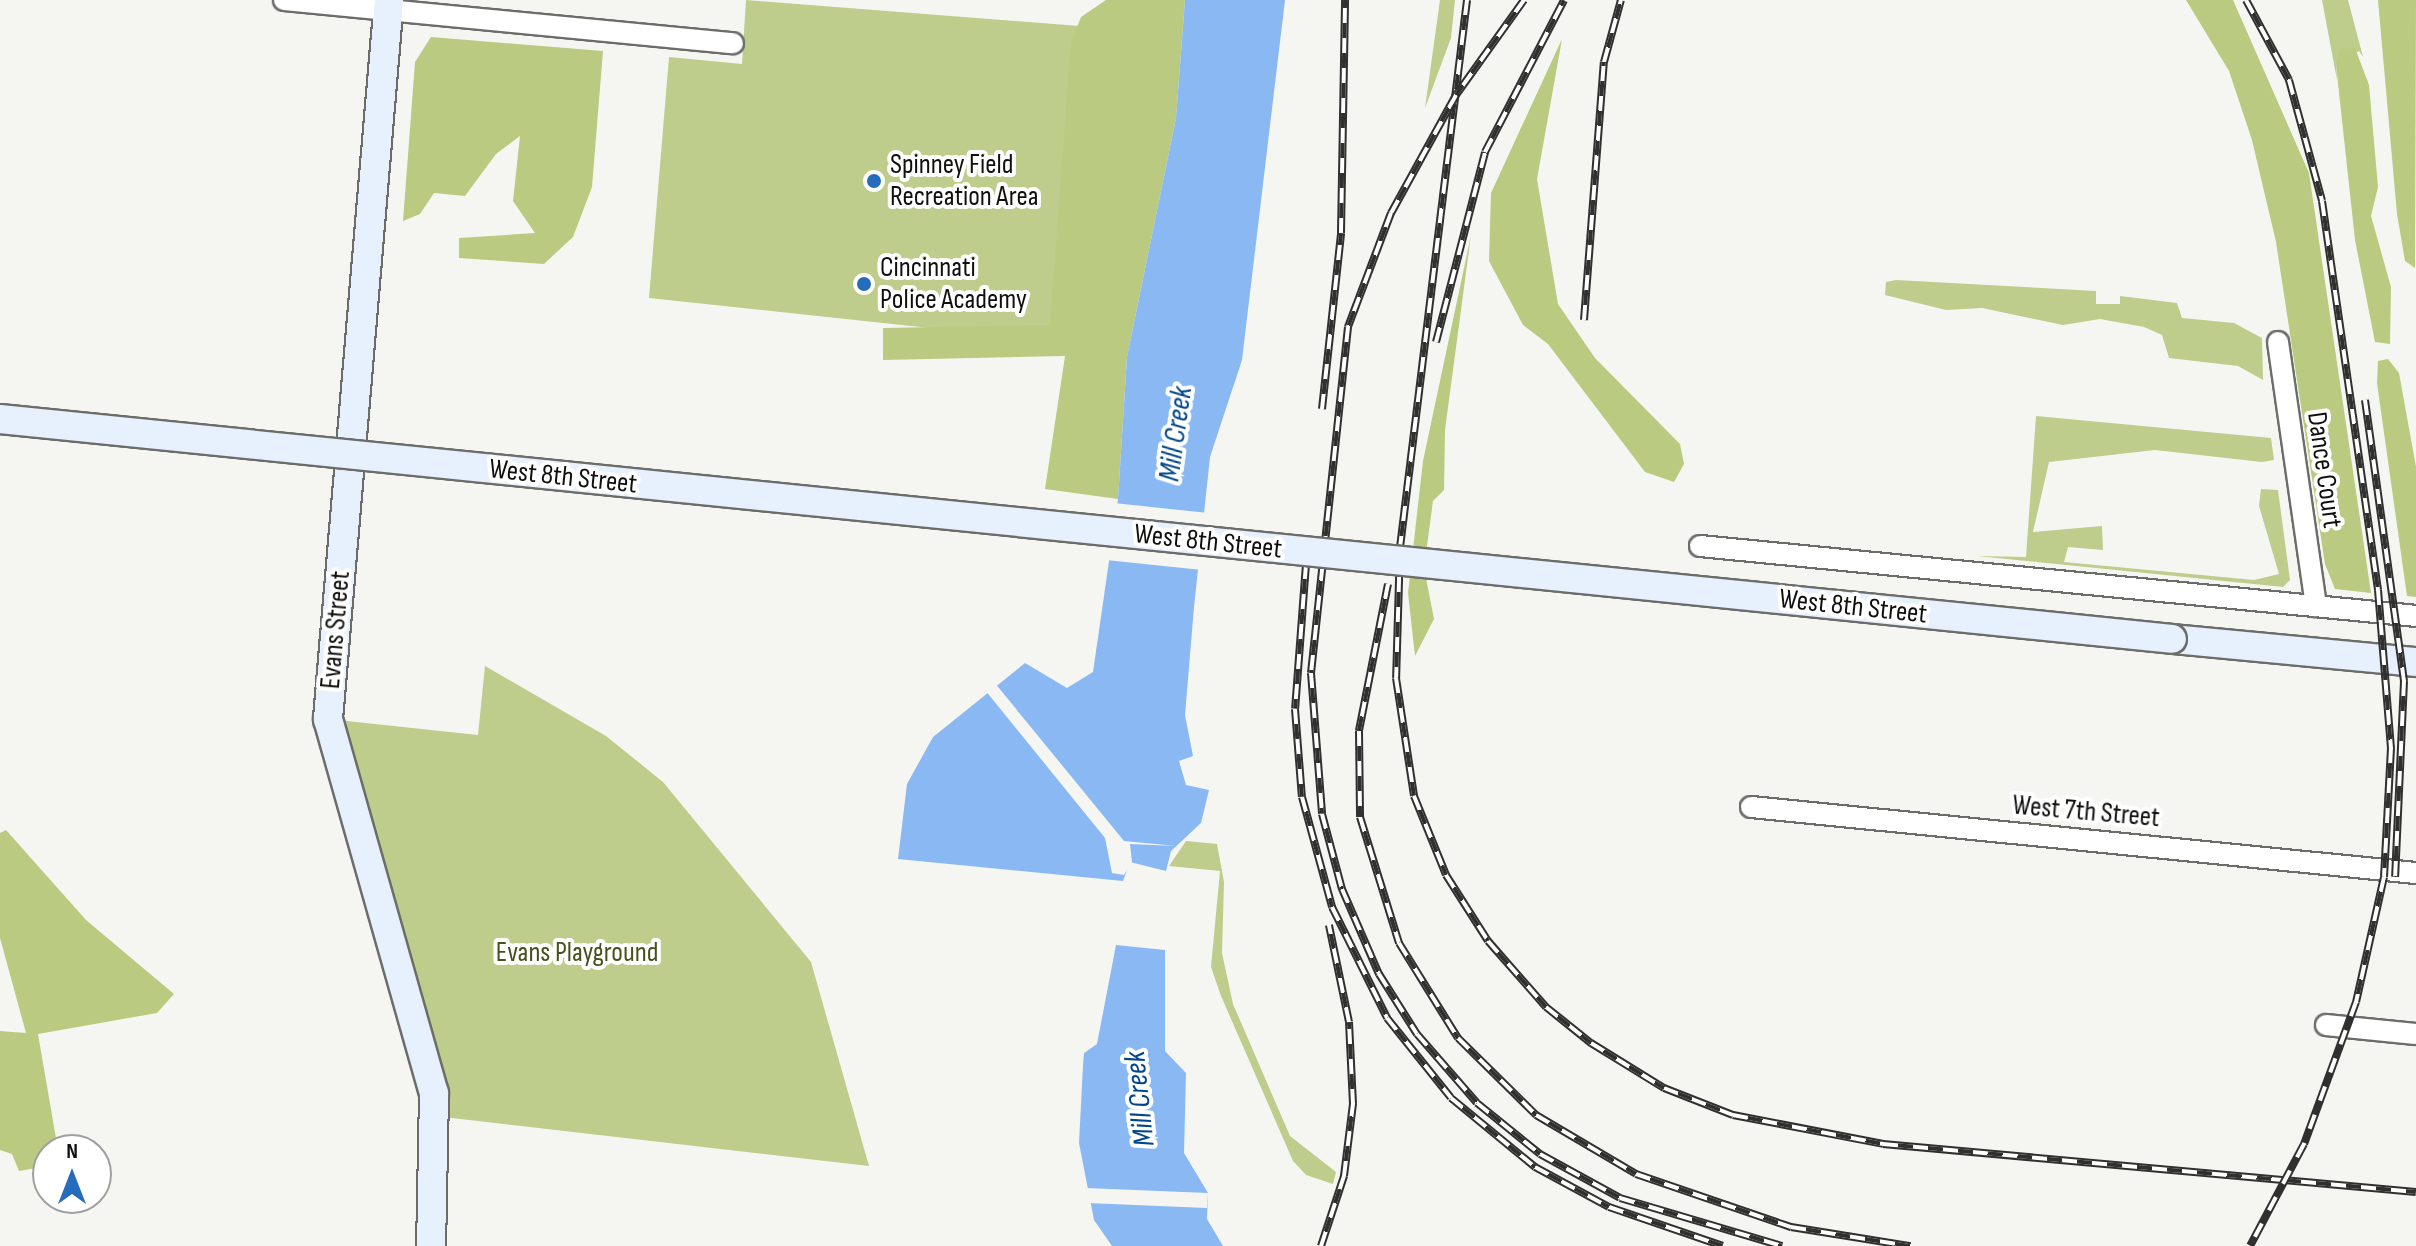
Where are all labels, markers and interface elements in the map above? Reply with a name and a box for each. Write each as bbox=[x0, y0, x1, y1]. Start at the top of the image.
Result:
place label: Spinney Field Recreation Area bbox=[890, 148, 1038, 214]
marker: Spinney Field Recreation Area bbox=[865, 172, 883, 190]
place label: Cincinnati Police Academy bbox=[880, 251, 1027, 317]
marker: Cincinnati Police Academy bbox=[855, 275, 873, 293]
water label: Mill Creek bbox=[1152, 384, 1200, 484]
street label: Dance Court bbox=[2299, 410, 2349, 530]
street label: West 8th Street bbox=[487, 453, 639, 501]
street label: West 8th Street bbox=[1132, 518, 1284, 566]
street label: Evans Street bbox=[314, 570, 358, 690]
street label: West 8th Street bbox=[1777, 583, 1929, 631]
street label: West 7th Street bbox=[2011, 789, 2161, 835]
park label: Evans Playground bbox=[496, 936, 658, 970]
water label: Mill Creek bbox=[1117, 1050, 1163, 1148]
north arrow bbox=[32, 1134, 112, 1214]
text: N bbox=[66, 1138, 78, 1165]

